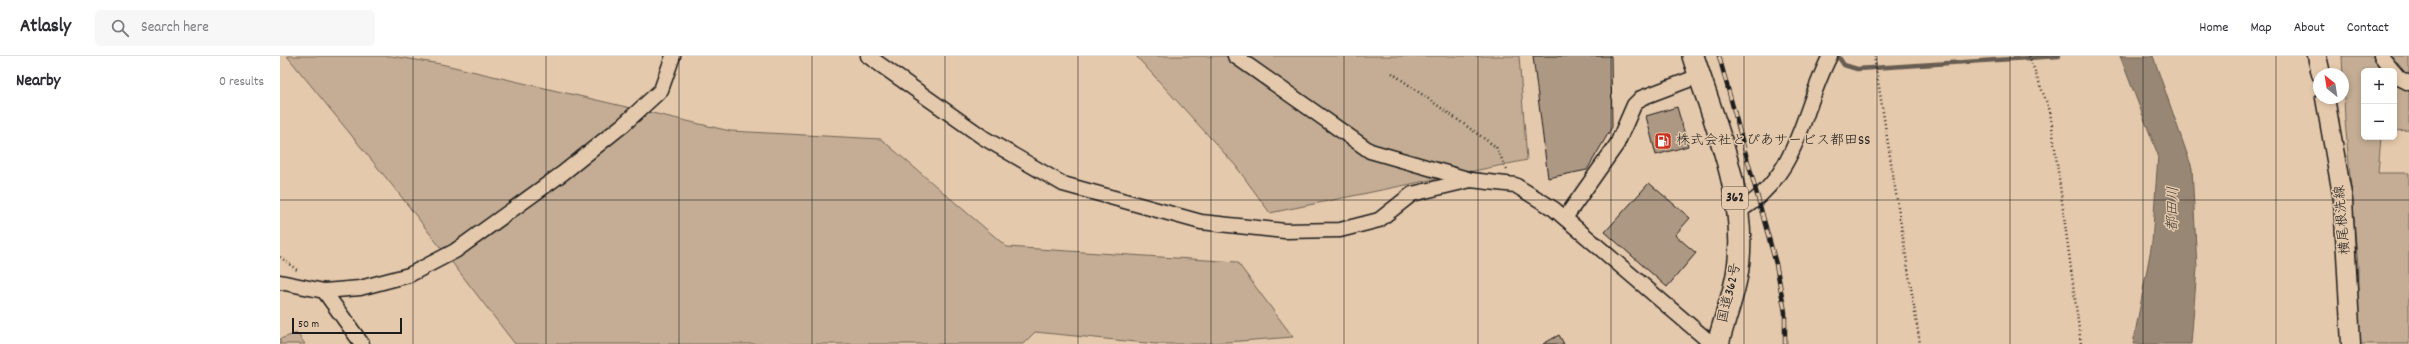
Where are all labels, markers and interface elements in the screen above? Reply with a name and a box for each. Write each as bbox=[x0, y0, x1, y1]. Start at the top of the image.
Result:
search box bbox=[95, 10, 375, 46]
text: Atlasly bbox=[20, 14, 71, 41]
icon: search bbox=[109, 17, 131, 39]
text: Search here bbox=[141, 17, 209, 39]
text: Home bbox=[2199, 18, 2228, 38]
text: Map bbox=[2250, 18, 2272, 38]
text: About bbox=[2294, 18, 2325, 38]
text: Contact bbox=[2347, 18, 2389, 38]
north arrow bbox=[2313, 68, 2349, 104]
map controls bbox=[2361, 68, 2397, 140]
button: + bbox=[2361, 68, 2397, 104]
text: Nearby bbox=[16, 70, 60, 94]
text: 0 results bbox=[219, 73, 264, 92]
button: − bbox=[2361, 104, 2397, 140]
fuel station icon: 株式会社とぴあサービス都田SS bbox=[1653, 131, 1673, 151]
place label: 株式会社とぴあサービス都田SS bbox=[1676, 131, 1870, 151]
street label: 横尾根洗線 bbox=[2330, 184, 2356, 256]
water label: 都田川 bbox=[2163, 186, 2185, 232]
road number: 362 bbox=[1722, 187, 1748, 209]
street label: 国道362号 bbox=[1713, 261, 1747, 325]
scale bar bbox=[292, 316, 402, 335]
text: 50 m bbox=[298, 317, 319, 333]

